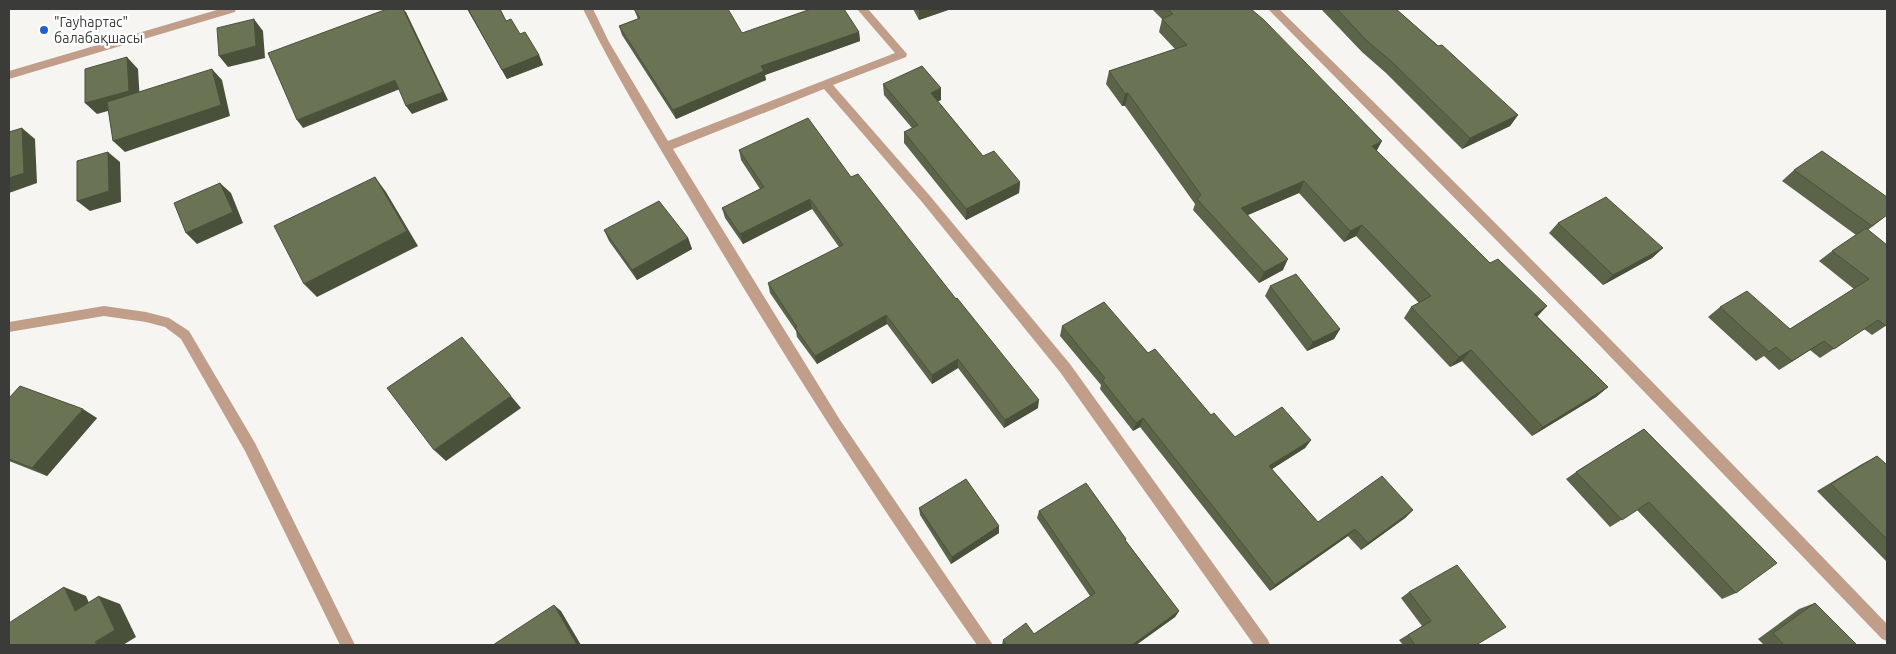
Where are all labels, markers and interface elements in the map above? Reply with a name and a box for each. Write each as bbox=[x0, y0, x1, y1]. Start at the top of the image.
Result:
place label: "Гауһартас" балабақшасы bbox=[54, 14, 143, 46]
marker: "Гауһартас" балабақшасы bbox=[38, 24, 50, 36]

